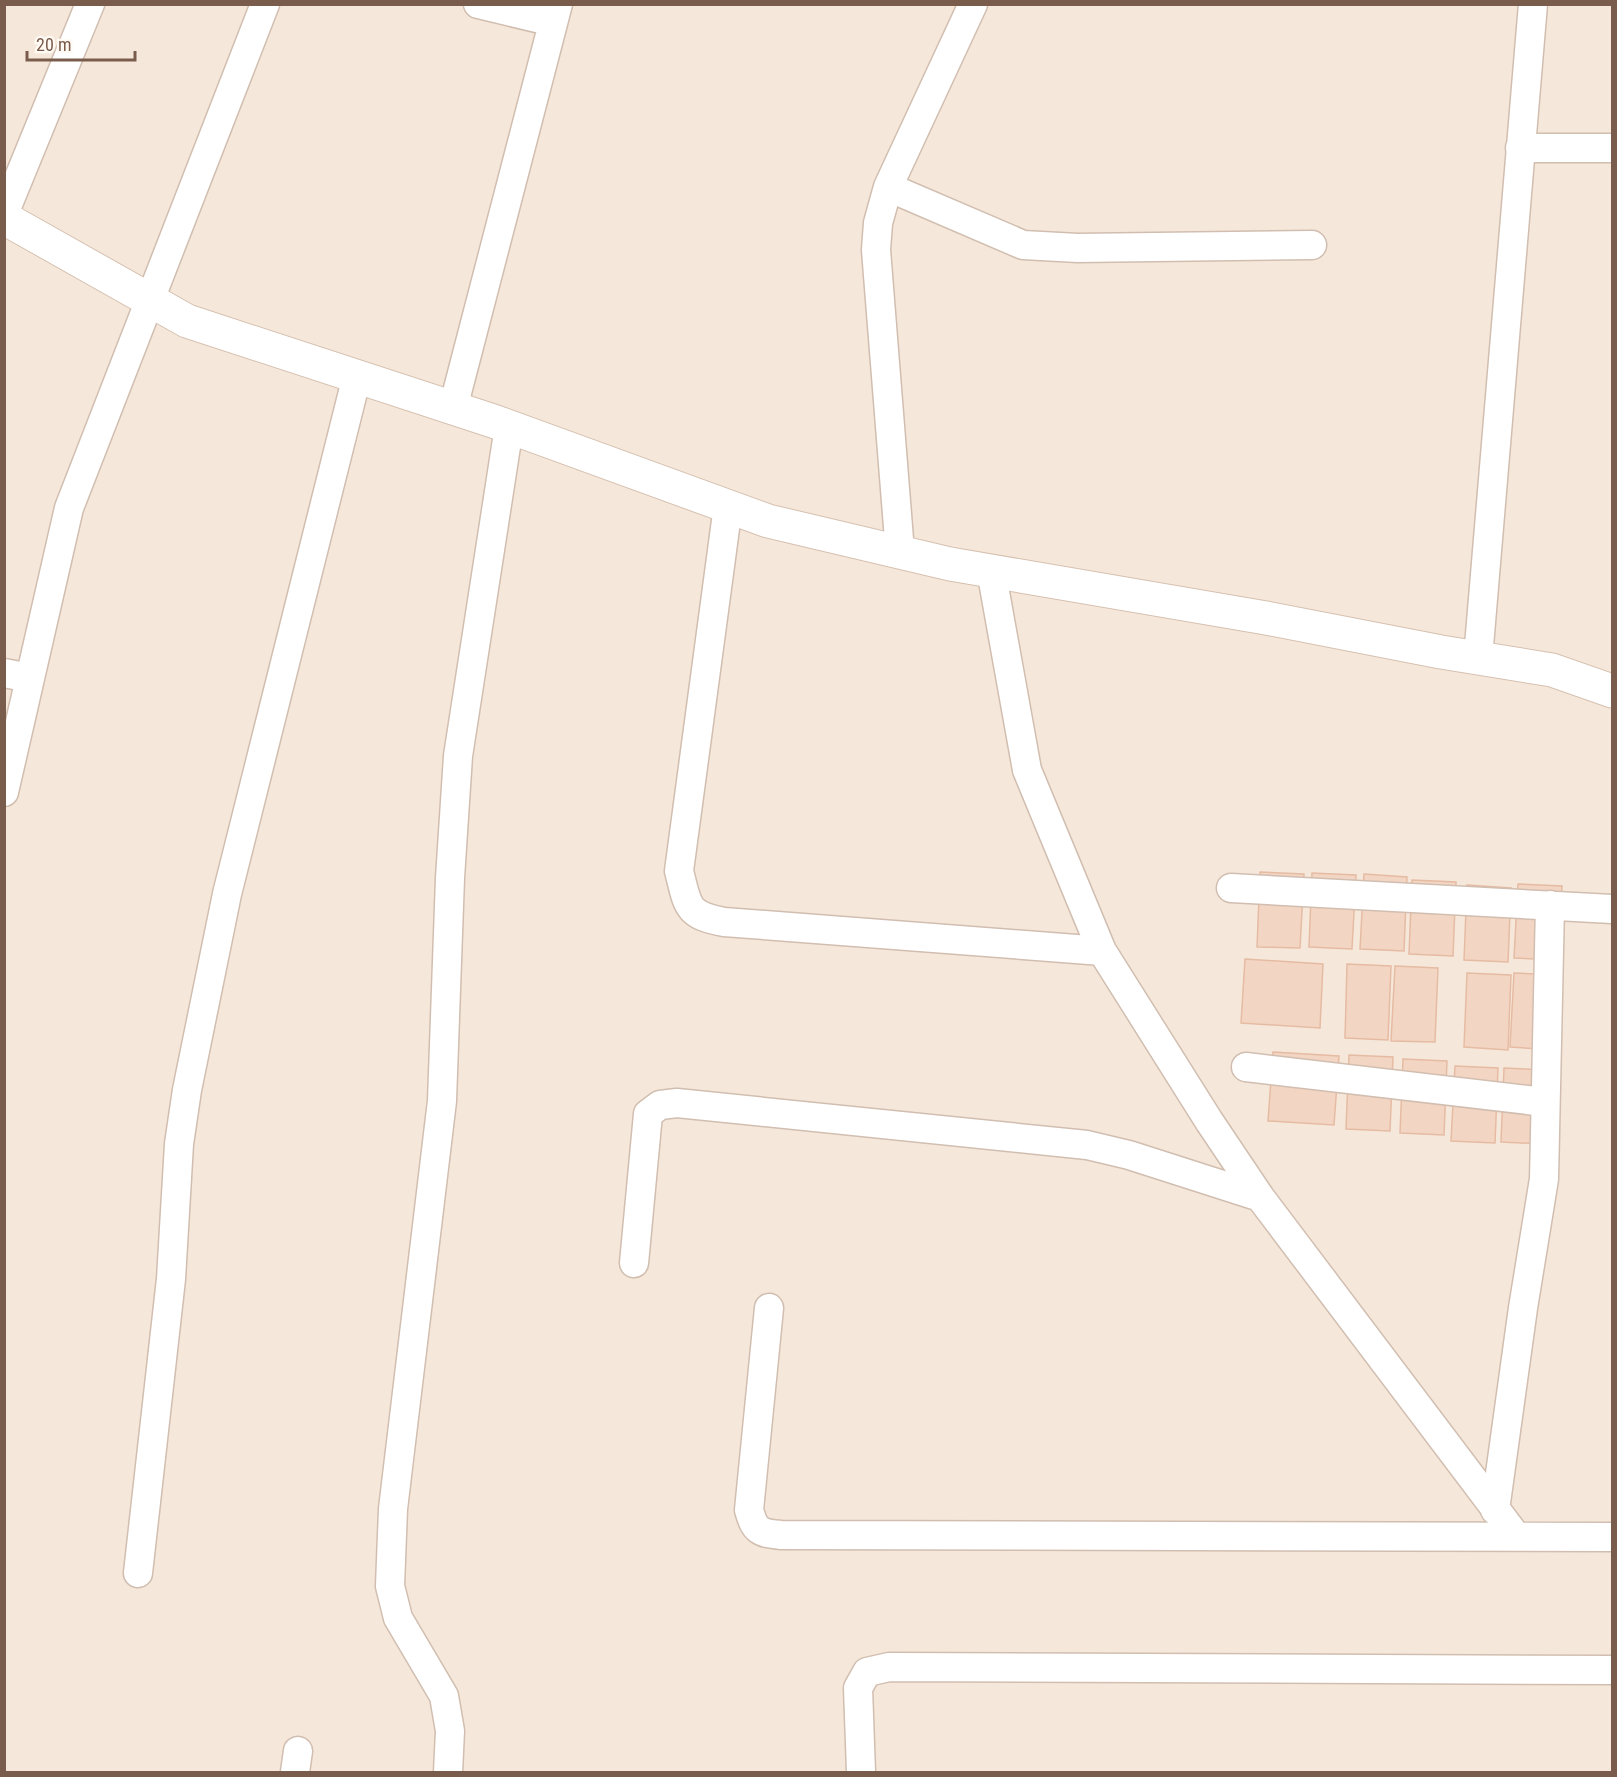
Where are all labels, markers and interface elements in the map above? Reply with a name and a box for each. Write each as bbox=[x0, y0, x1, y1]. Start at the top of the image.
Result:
scale bar bbox=[27, 24, 135, 62]
text: 20 m bbox=[36, 34, 71, 55]

